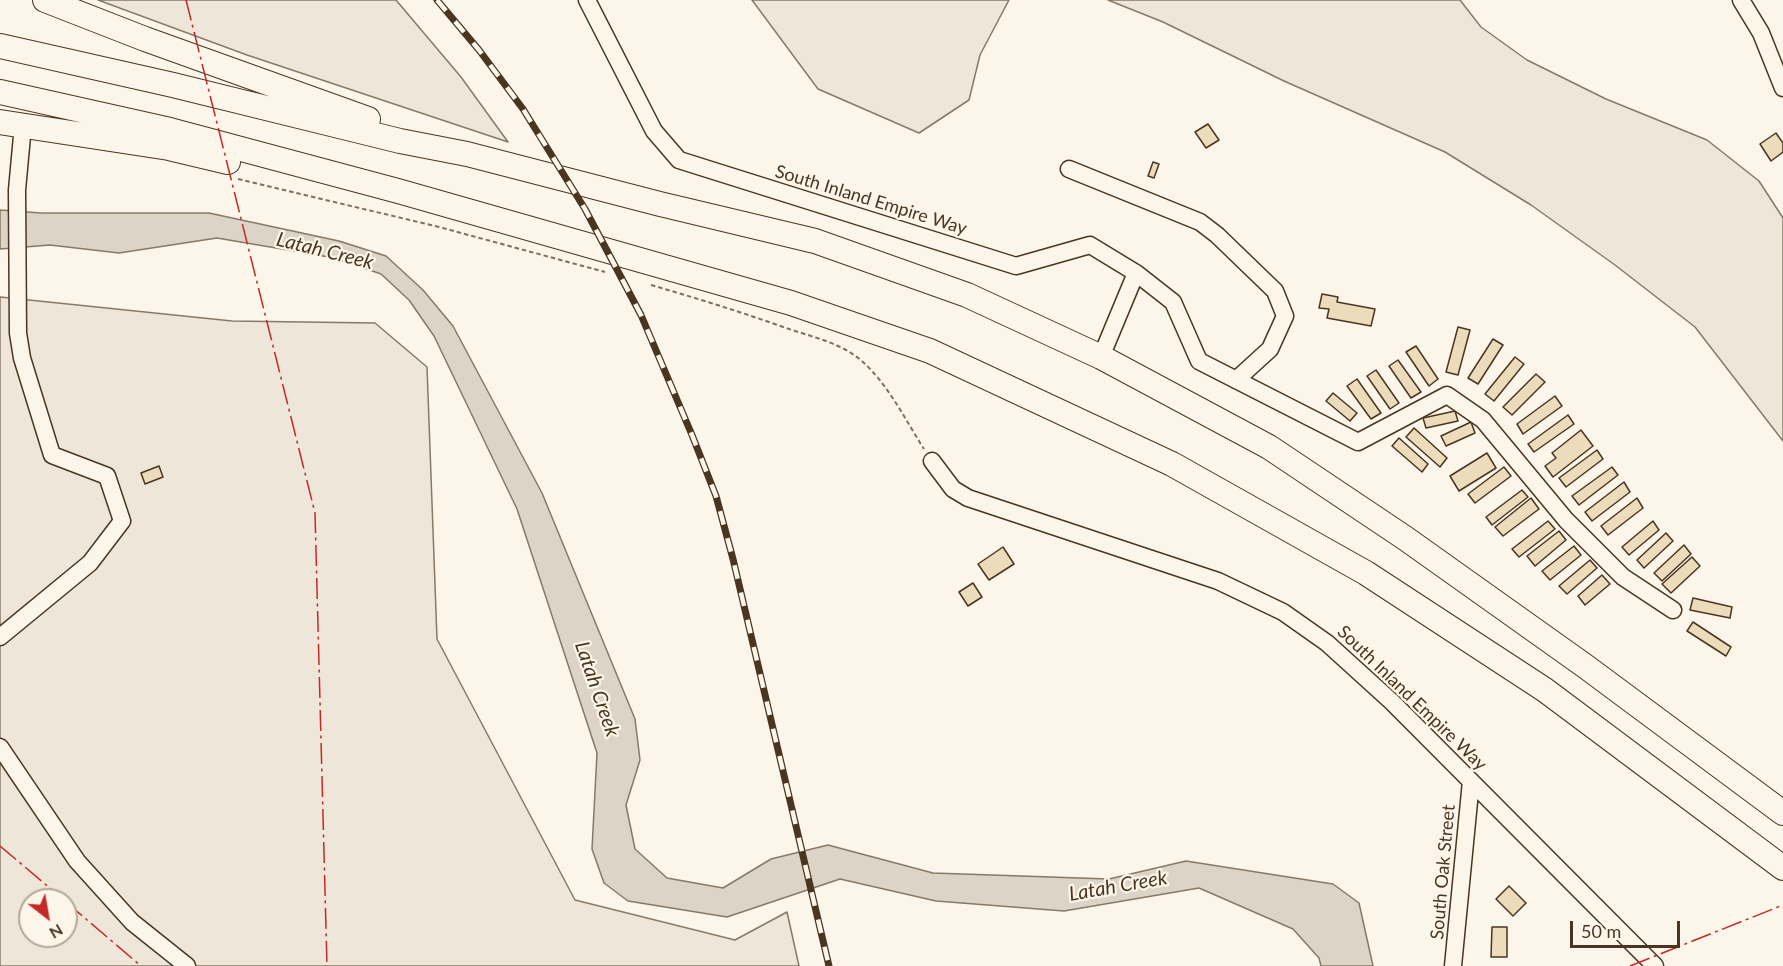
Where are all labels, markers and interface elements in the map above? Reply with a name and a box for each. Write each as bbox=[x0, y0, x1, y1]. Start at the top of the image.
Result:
street label: South Inland Empire Way bbox=[773, 161, 969, 239]
water label: Latah Creek bbox=[274, 227, 376, 275]
street label: South Inland Empire Way bbox=[1333, 621, 1491, 775]
water label: Latah Creek bbox=[570, 638, 624, 740]
street label: South Oak Street bbox=[1426, 804, 1460, 940]
water label: Latah Creek bbox=[1067, 866, 1169, 906]
north arrow bbox=[18, 888, 78, 948]
scale bar bbox=[1573, 909, 1682, 947]
text: 50 m bbox=[1581, 920, 1621, 942]
text: N bbox=[46, 921, 67, 943]

